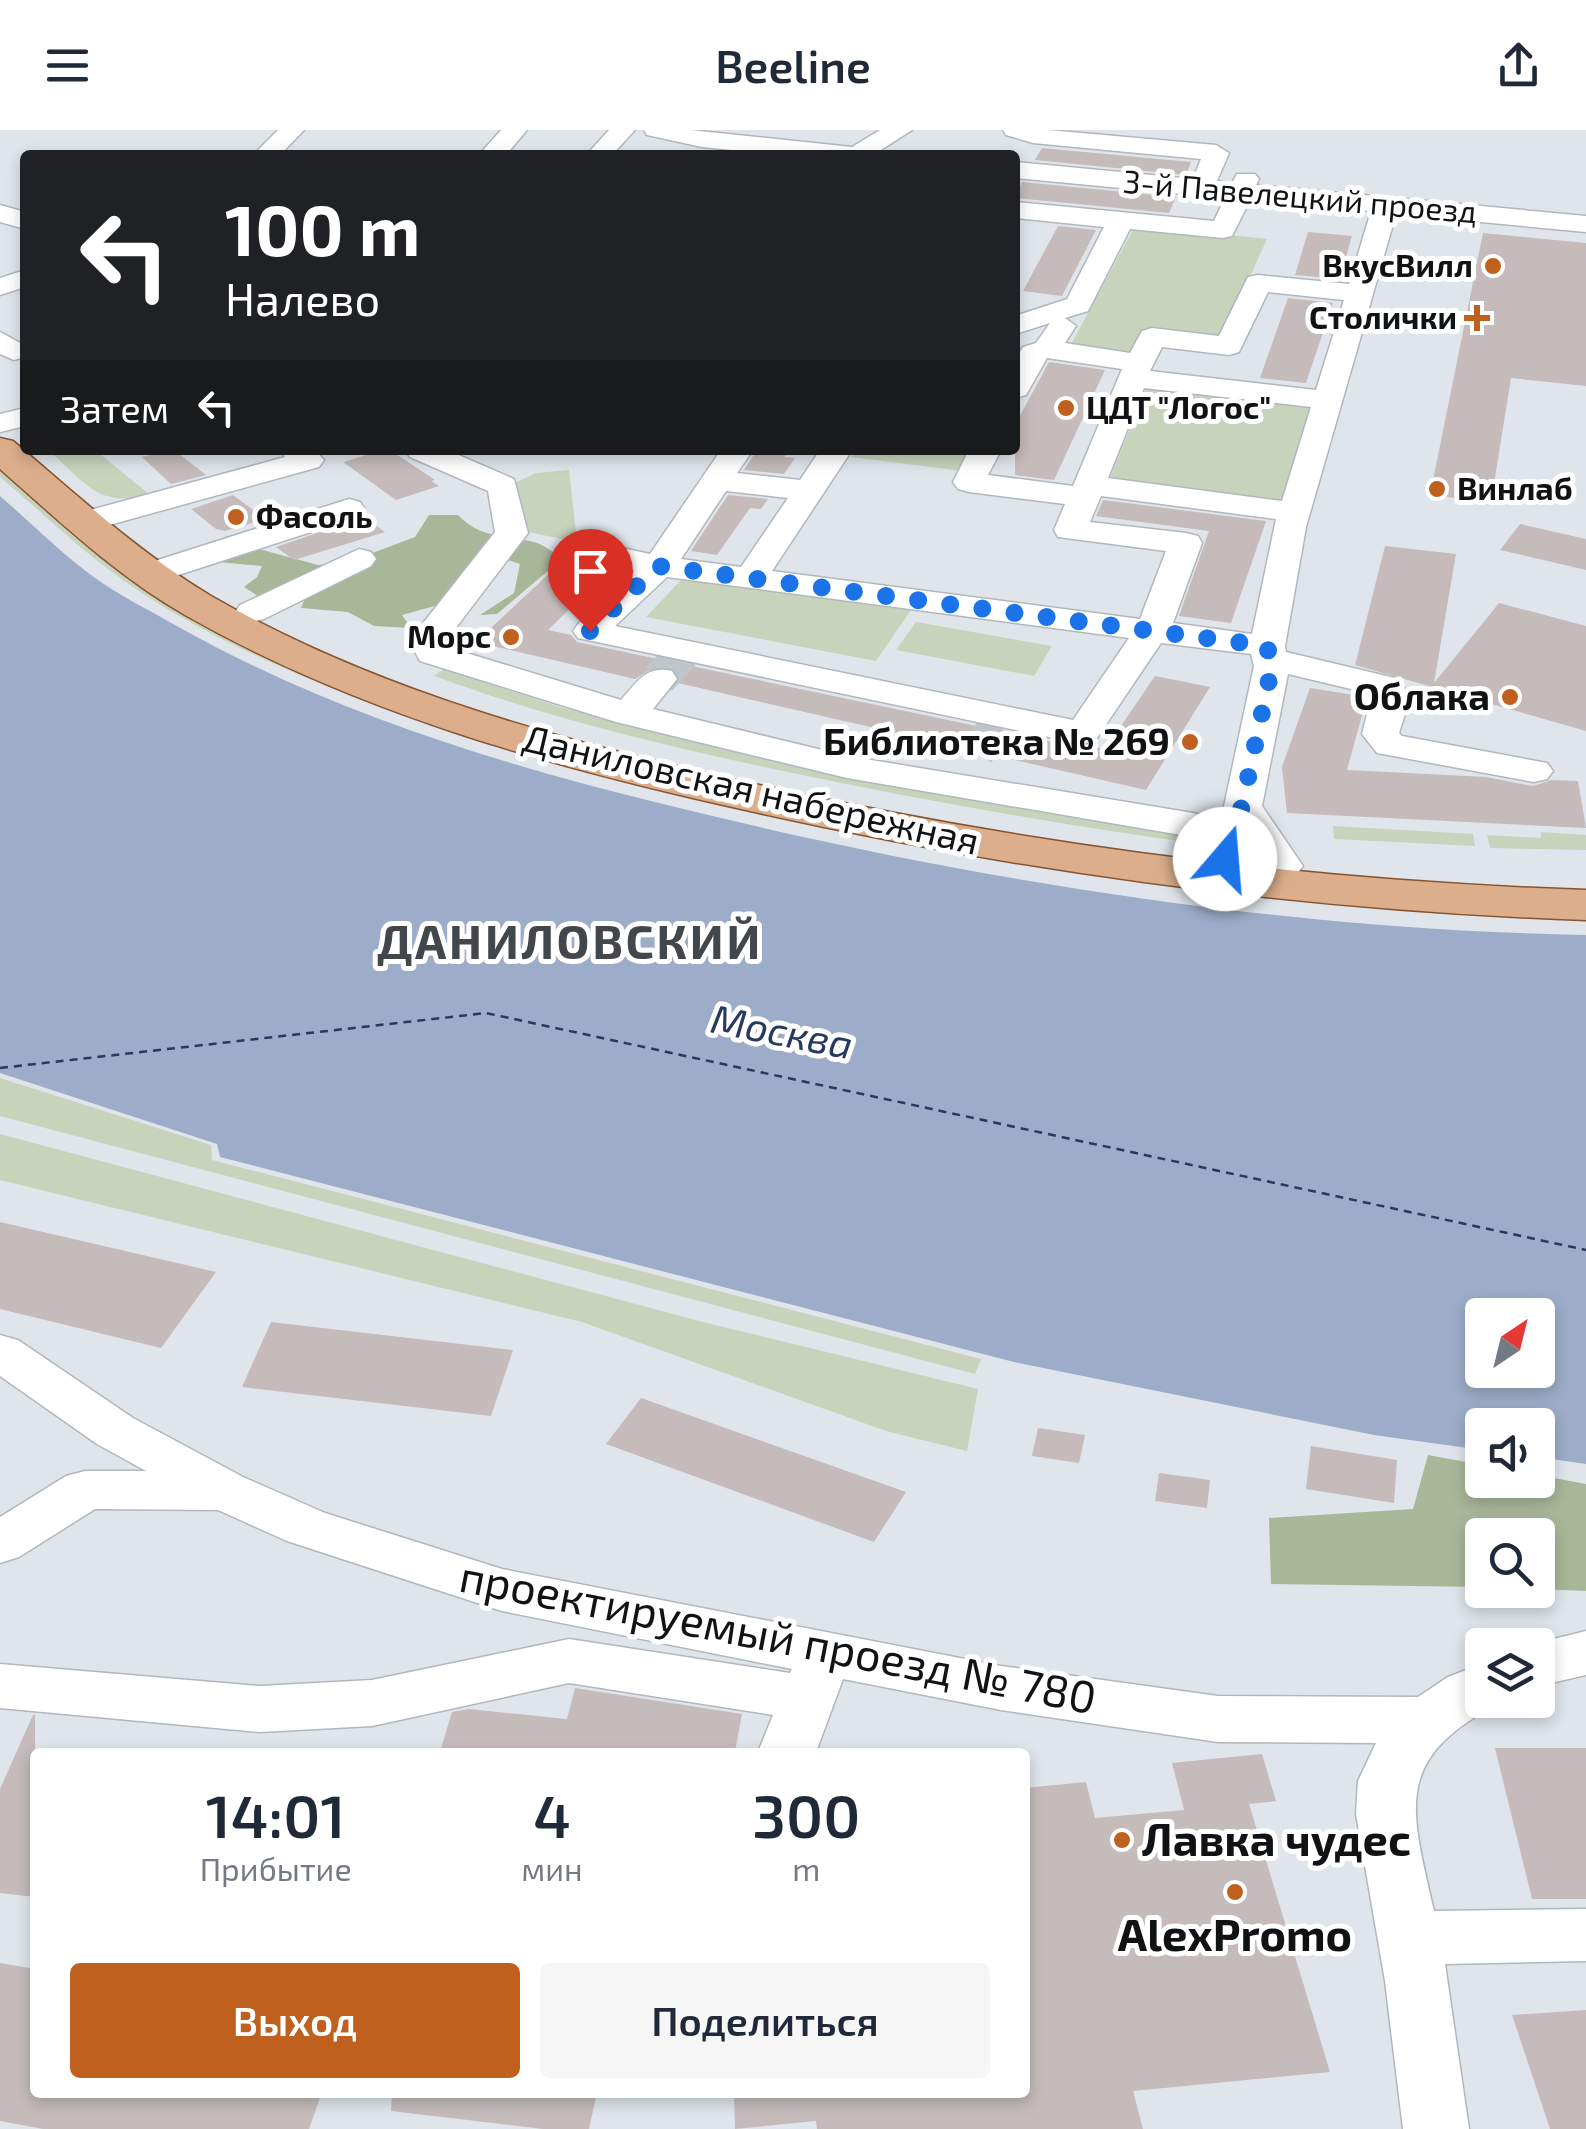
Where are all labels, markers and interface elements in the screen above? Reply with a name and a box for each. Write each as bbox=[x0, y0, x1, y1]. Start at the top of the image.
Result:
icon: menu bbox=[40, 38, 95, 93]
text: Beeline bbox=[715, 38, 871, 92]
icon: share bbox=[1491, 38, 1546, 93]
street label: 3-й Павелецкий проезд bbox=[1122, 161, 1479, 229]
text: 100 m bbox=[225, 186, 420, 270]
icon: left bbox=[60, 190, 190, 320]
place label: ВкусВилл bbox=[1322, 245, 1473, 284]
marker: ВкусВилл bbox=[1482, 255, 1504, 277]
text: Налево bbox=[225, 271, 380, 325]
place label: Столички bbox=[1309, 297, 1457, 335]
marker: Столички bbox=[1466, 307, 1488, 329]
icon: left bbox=[189, 380, 244, 435]
text: Затем bbox=[60, 385, 169, 431]
place label: ЦДТ "Логос" bbox=[1086, 387, 1271, 425]
marker: ЦДТ "Логос" bbox=[1055, 397, 1077, 419]
place label: Винлаб bbox=[1457, 468, 1573, 506]
marker: Винлаб bbox=[1426, 478, 1448, 500]
place label: Фасоль bbox=[256, 496, 373, 534]
marker: Фасоль bbox=[225, 506, 247, 528]
pin bbox=[548, 529, 633, 632]
icon: arrive bbox=[563, 544, 618, 599]
place label: Морс bbox=[407, 616, 491, 654]
marker: Морс bbox=[500, 626, 522, 648]
place label: Облака bbox=[1354, 672, 1490, 718]
marker: Облака bbox=[1499, 686, 1521, 708]
street label: Даниловская набережная bbox=[519, 713, 984, 863]
place label: Библиотека № 269 bbox=[823, 717, 1170, 763]
marker: Библиотека № 269 bbox=[1179, 731, 1201, 753]
position arrow bbox=[1173, 807, 1277, 911]
district label: ДАНИЛОВСКИЙ bbox=[377, 911, 763, 969]
water label: Москва bbox=[708, 993, 857, 1067]
north arrow bbox=[1465, 1298, 1555, 1388]
map controls bbox=[1465, 1298, 1555, 1718]
button: sound bbox=[1465, 1408, 1555, 1498]
button: search bbox=[1465, 1518, 1555, 1608]
street label: проектируемый проезд № 780 bbox=[455, 1547, 1101, 1724]
button: layers bbox=[1465, 1628, 1555, 1718]
text: 14:01 bbox=[206, 1778, 346, 1850]
text: 4 bbox=[533, 1778, 571, 1850]
text: 300 bbox=[752, 1778, 860, 1850]
place label: Лавка чудес bbox=[1142, 1811, 1411, 1866]
marker: Лавка чудес bbox=[1111, 1829, 1133, 1851]
text: Прибытие bbox=[200, 1849, 352, 1887]
text: мин bbox=[521, 1849, 583, 1887]
text: m bbox=[792, 1849, 820, 1887]
marker: AlexPromo bbox=[1224, 1881, 1246, 1903]
place label: AlexPromo bbox=[1118, 1906, 1352, 1960]
button: Выход bbox=[70, 1963, 520, 2078]
button: Поделиться bbox=[540, 1963, 990, 2078]

